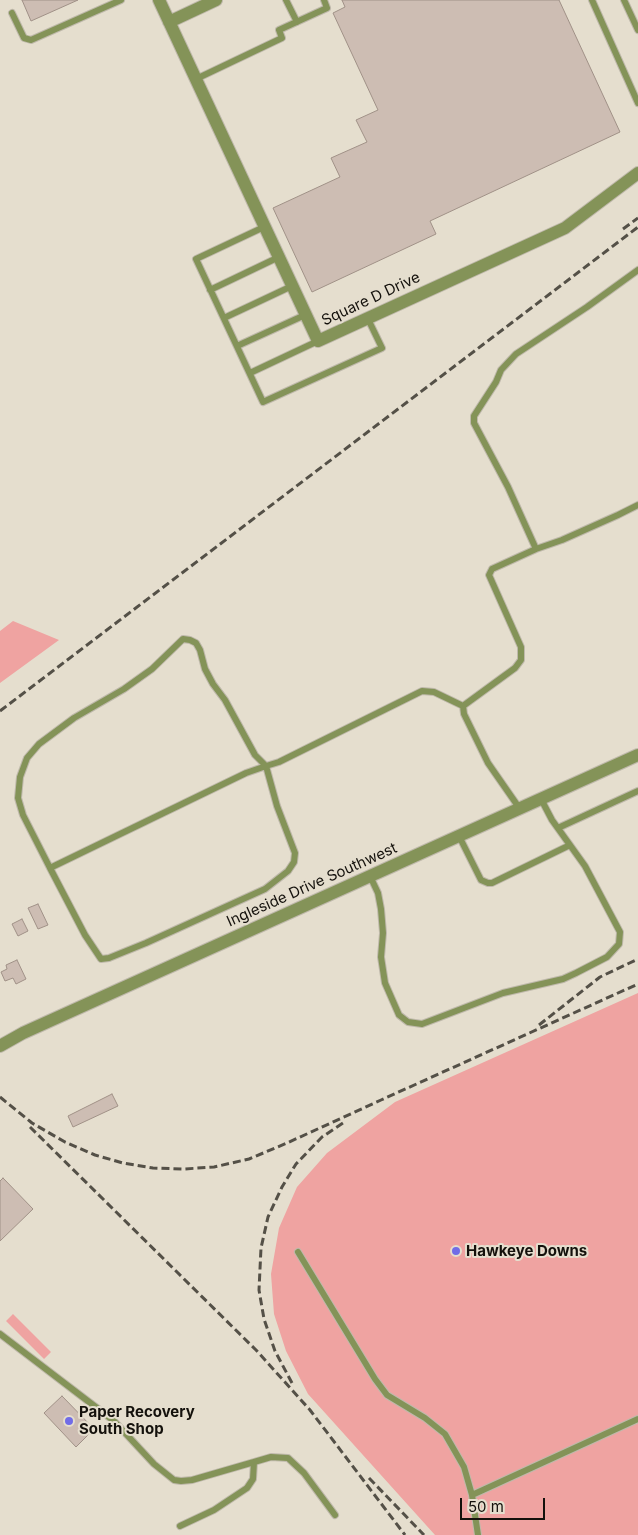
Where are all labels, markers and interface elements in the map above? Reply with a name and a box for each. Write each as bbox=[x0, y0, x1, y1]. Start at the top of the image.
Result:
street label: Square D Drive bbox=[319, 268, 423, 330]
street label: Ingleside Drive Southwest bbox=[224, 839, 400, 931]
place label: Hawkeye Downs bbox=[466, 1242, 587, 1260]
marker: Hawkeye Downs bbox=[450, 1245, 462, 1257]
place label: Paper Recovery South Shop bbox=[79, 1403, 195, 1438]
marker: Paper Recovery South Shop bbox=[63, 1415, 75, 1427]
scale bar bbox=[463, 1488, 548, 1520]
text: 50 m bbox=[468, 1497, 504, 1516]

